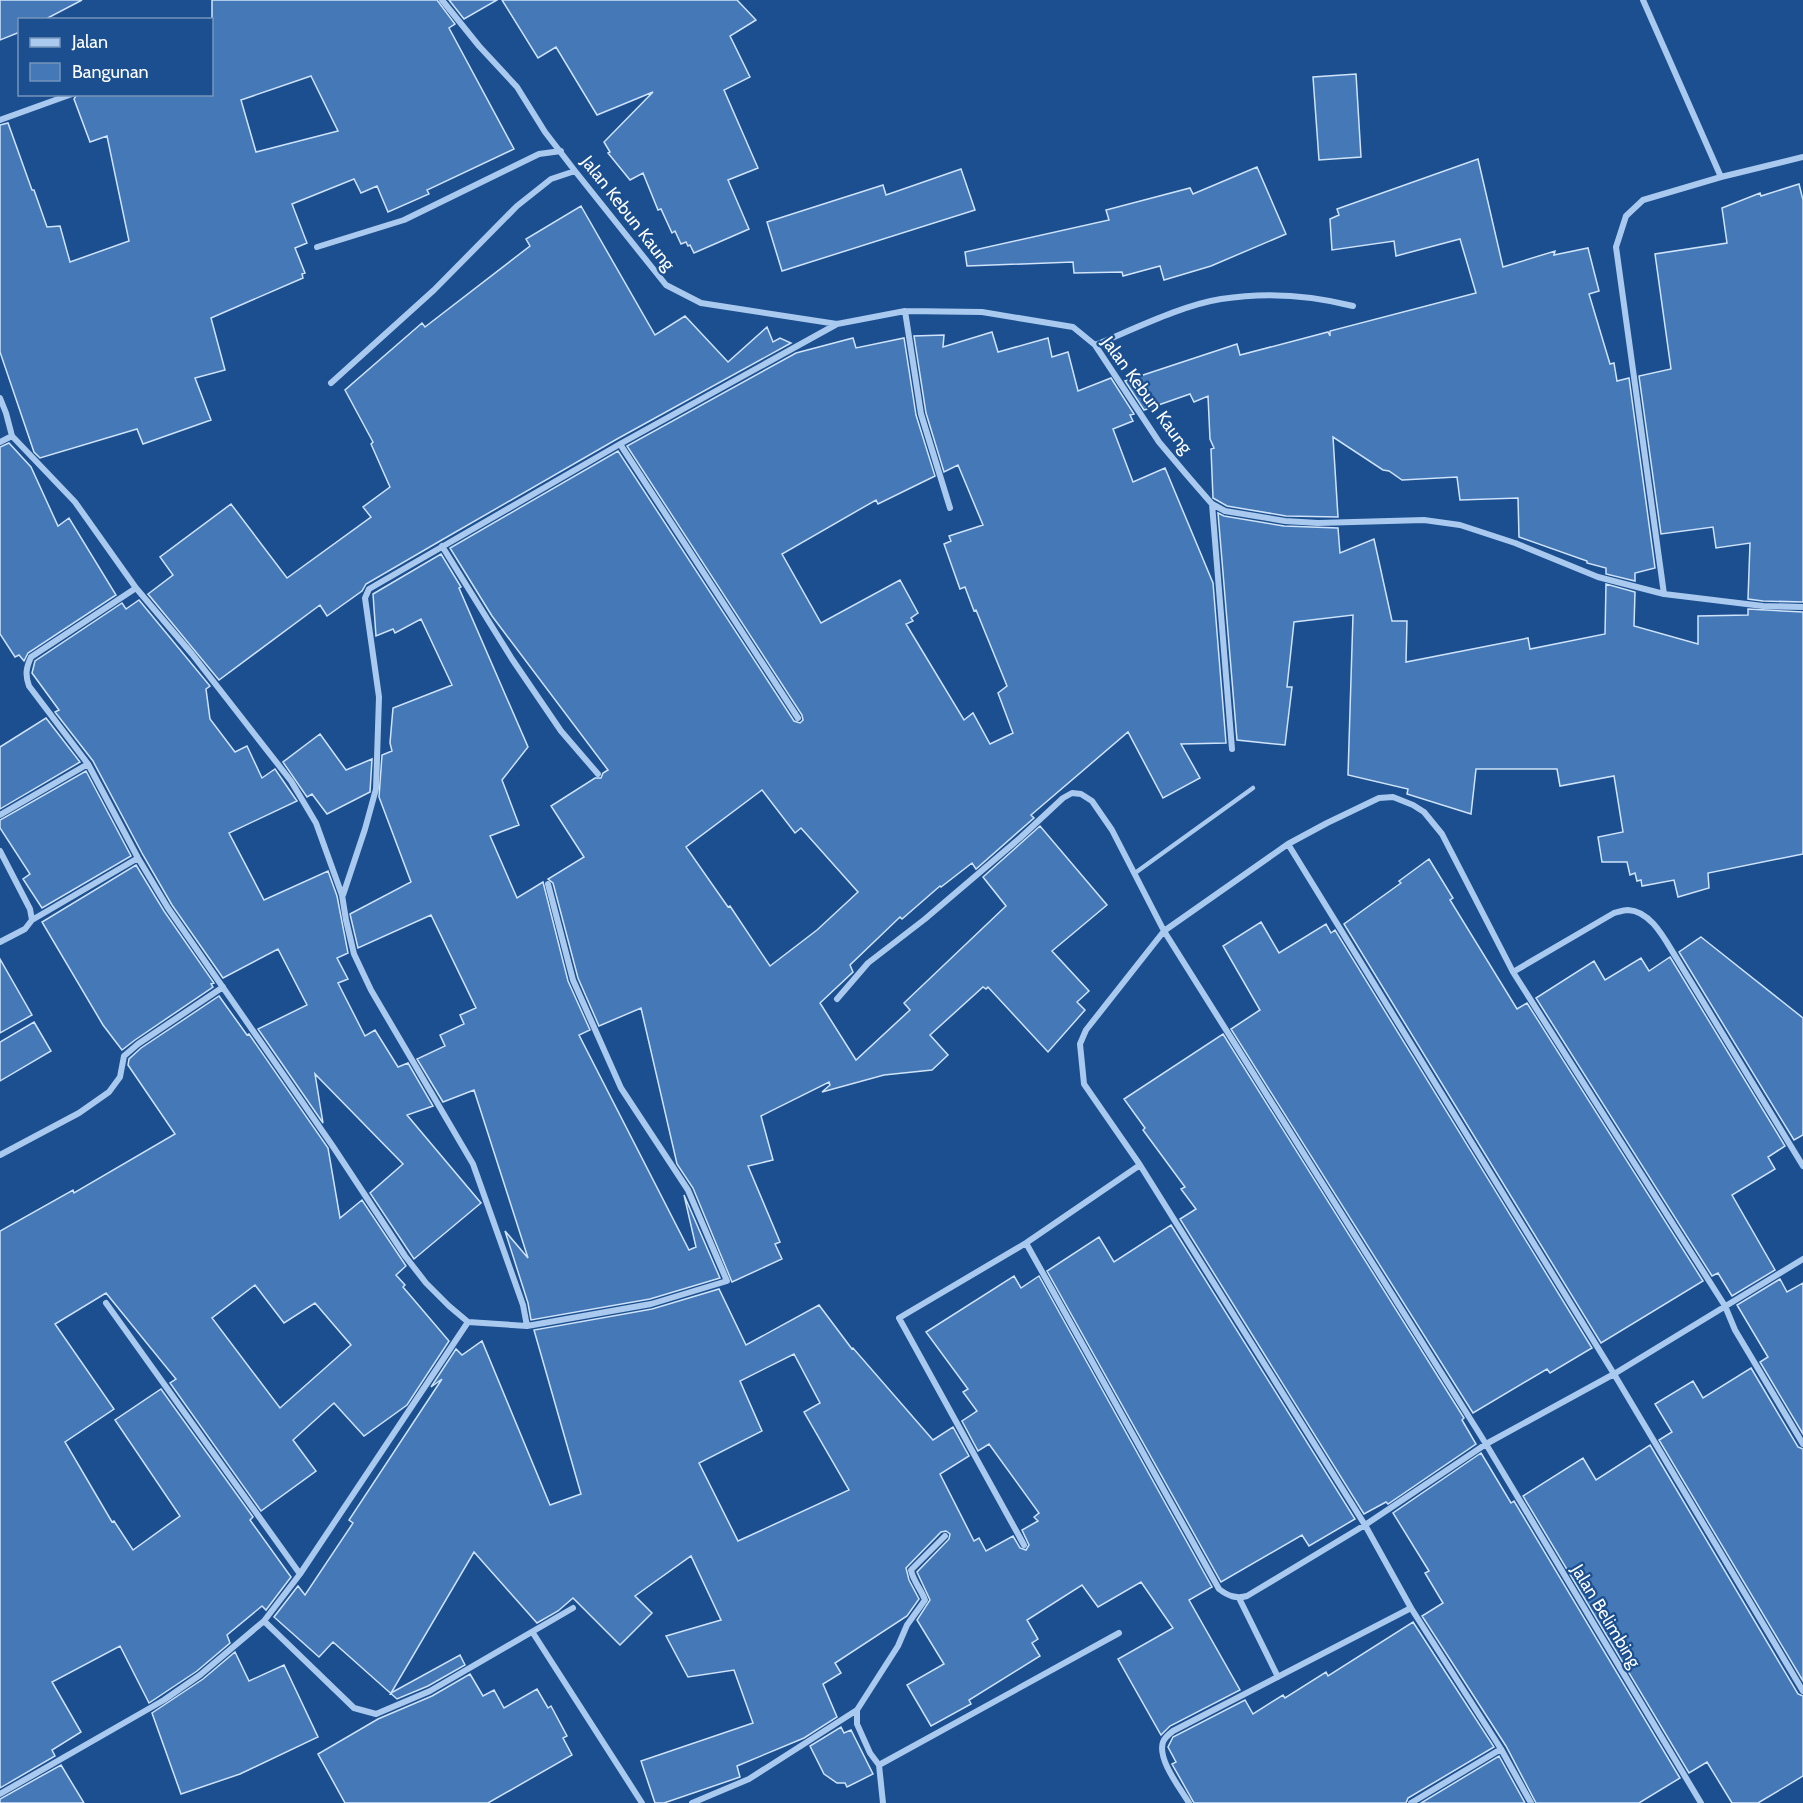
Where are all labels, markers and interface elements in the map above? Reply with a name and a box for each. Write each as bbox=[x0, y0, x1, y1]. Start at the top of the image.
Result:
legend bbox=[18, 18, 213, 96]
text: Jalan bbox=[71, 31, 108, 53]
text: Bangunan bbox=[72, 61, 149, 83]
street label: Jalan Kebun Kaung bbox=[576, 150, 680, 276]
street label: Jalan Kebun Kaung bbox=[1096, 331, 1198, 459]
street label: Jalan Belimbing bbox=[1566, 1559, 1646, 1673]

